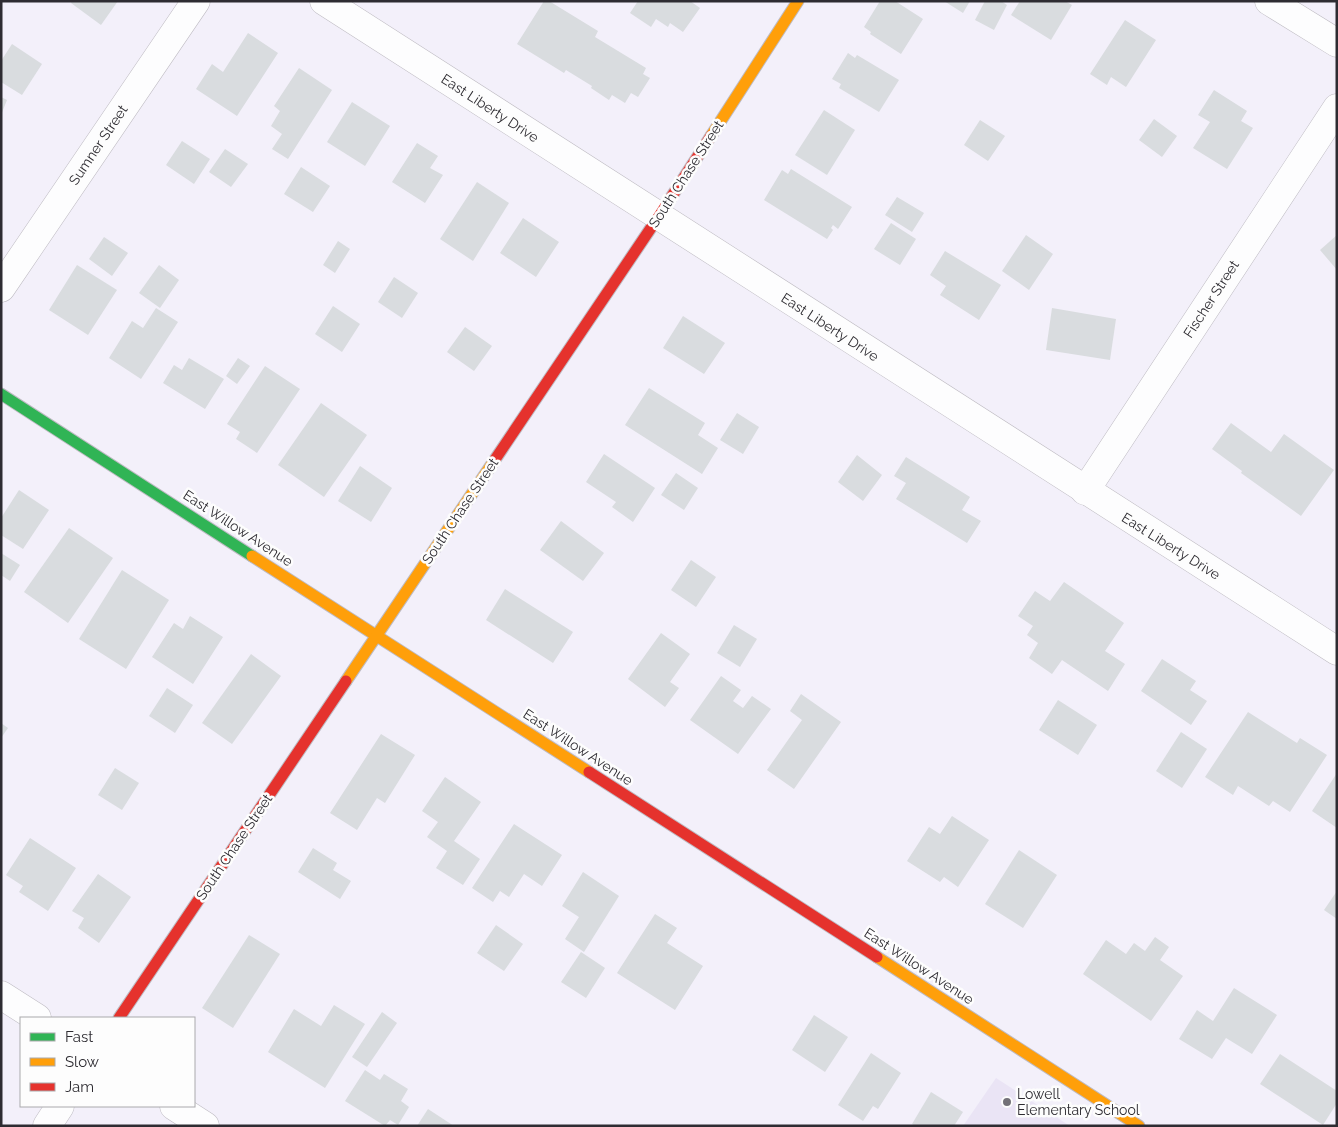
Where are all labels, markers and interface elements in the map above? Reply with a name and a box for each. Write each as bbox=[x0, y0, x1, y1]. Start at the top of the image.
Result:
street label: East Liberty Drive bbox=[438, 71, 542, 145]
street label: Sumner Street bbox=[65, 102, 131, 188]
street label: South Chase Street bbox=[645, 117, 727, 230]
street label: Fischer Street bbox=[1180, 257, 1242, 341]
street label: East Liberty Drive bbox=[778, 290, 882, 364]
street label: South Chase Street bbox=[419, 455, 502, 567]
street label: East Willow Avenue bbox=[180, 487, 296, 569]
street label: East Liberty Drive bbox=[1119, 509, 1223, 583]
street label: East Willow Avenue bbox=[520, 706, 636, 788]
street label: South Chase Street bbox=[193, 791, 276, 903]
street label: East Willow Avenue bbox=[861, 925, 977, 1007]
legend bbox=[20, 1017, 195, 1107]
text: Fast bbox=[65, 1028, 93, 1046]
text: Slow bbox=[65, 1053, 99, 1071]
text: Jam bbox=[65, 1078, 94, 1096]
place label: Lowell Elementary School bbox=[1017, 1086, 1140, 1118]
marker: Lowell Elementary School bbox=[1001, 1096, 1013, 1108]

